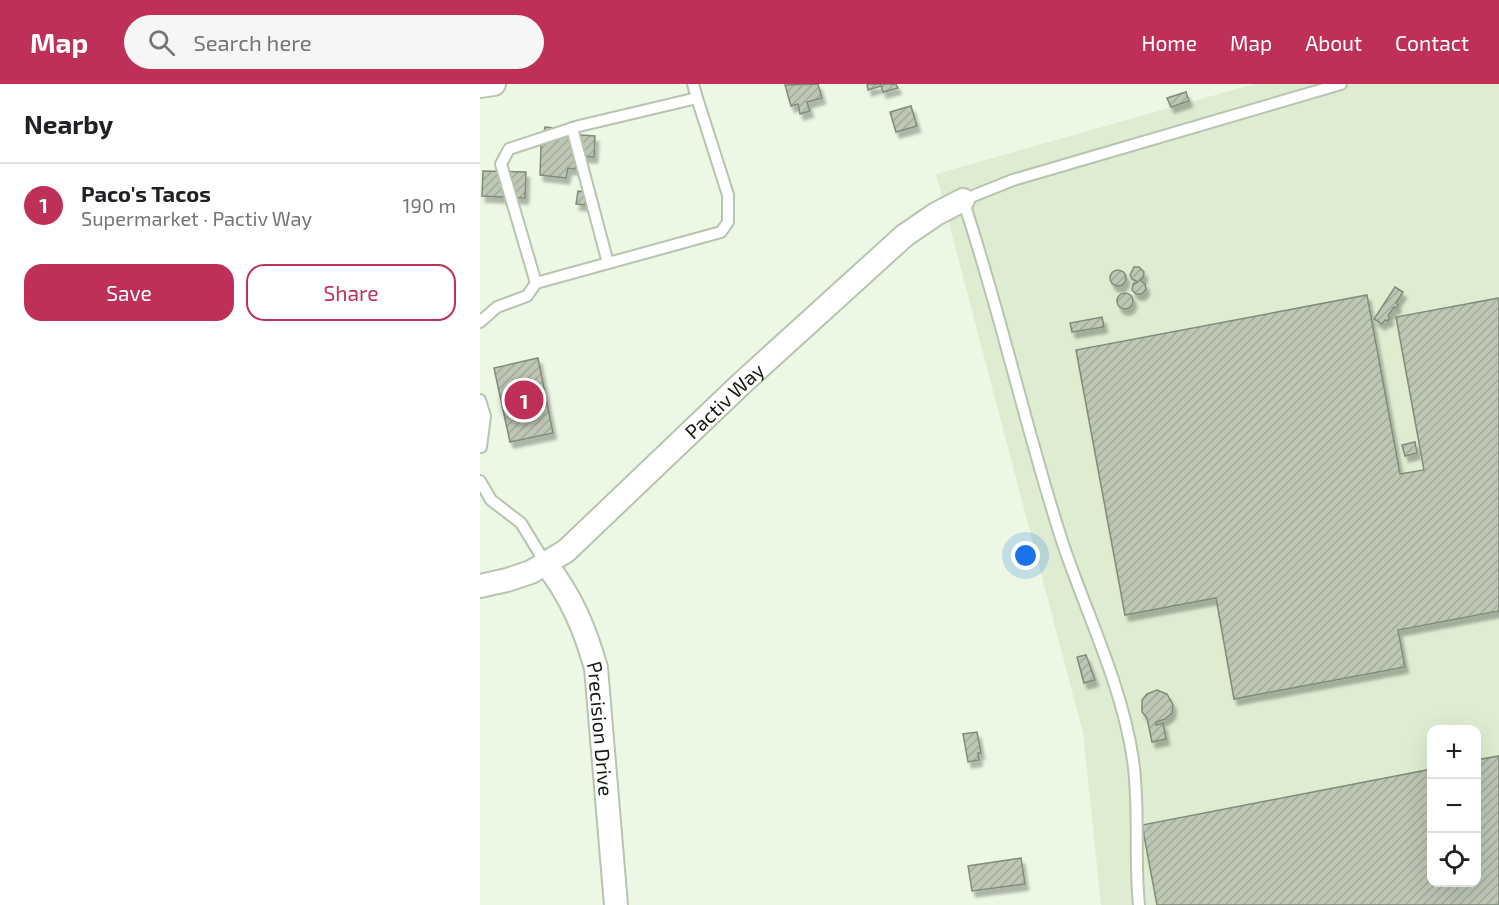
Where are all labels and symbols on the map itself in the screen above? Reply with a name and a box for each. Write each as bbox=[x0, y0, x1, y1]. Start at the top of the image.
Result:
street label: Pactiv Way bbox=[679, 357, 769, 443]
pin: 1 bbox=[504, 378, 543, 422]
your location bbox=[1011, 541, 1040, 570]
street label: Precision Drive bbox=[583, 658, 619, 797]

